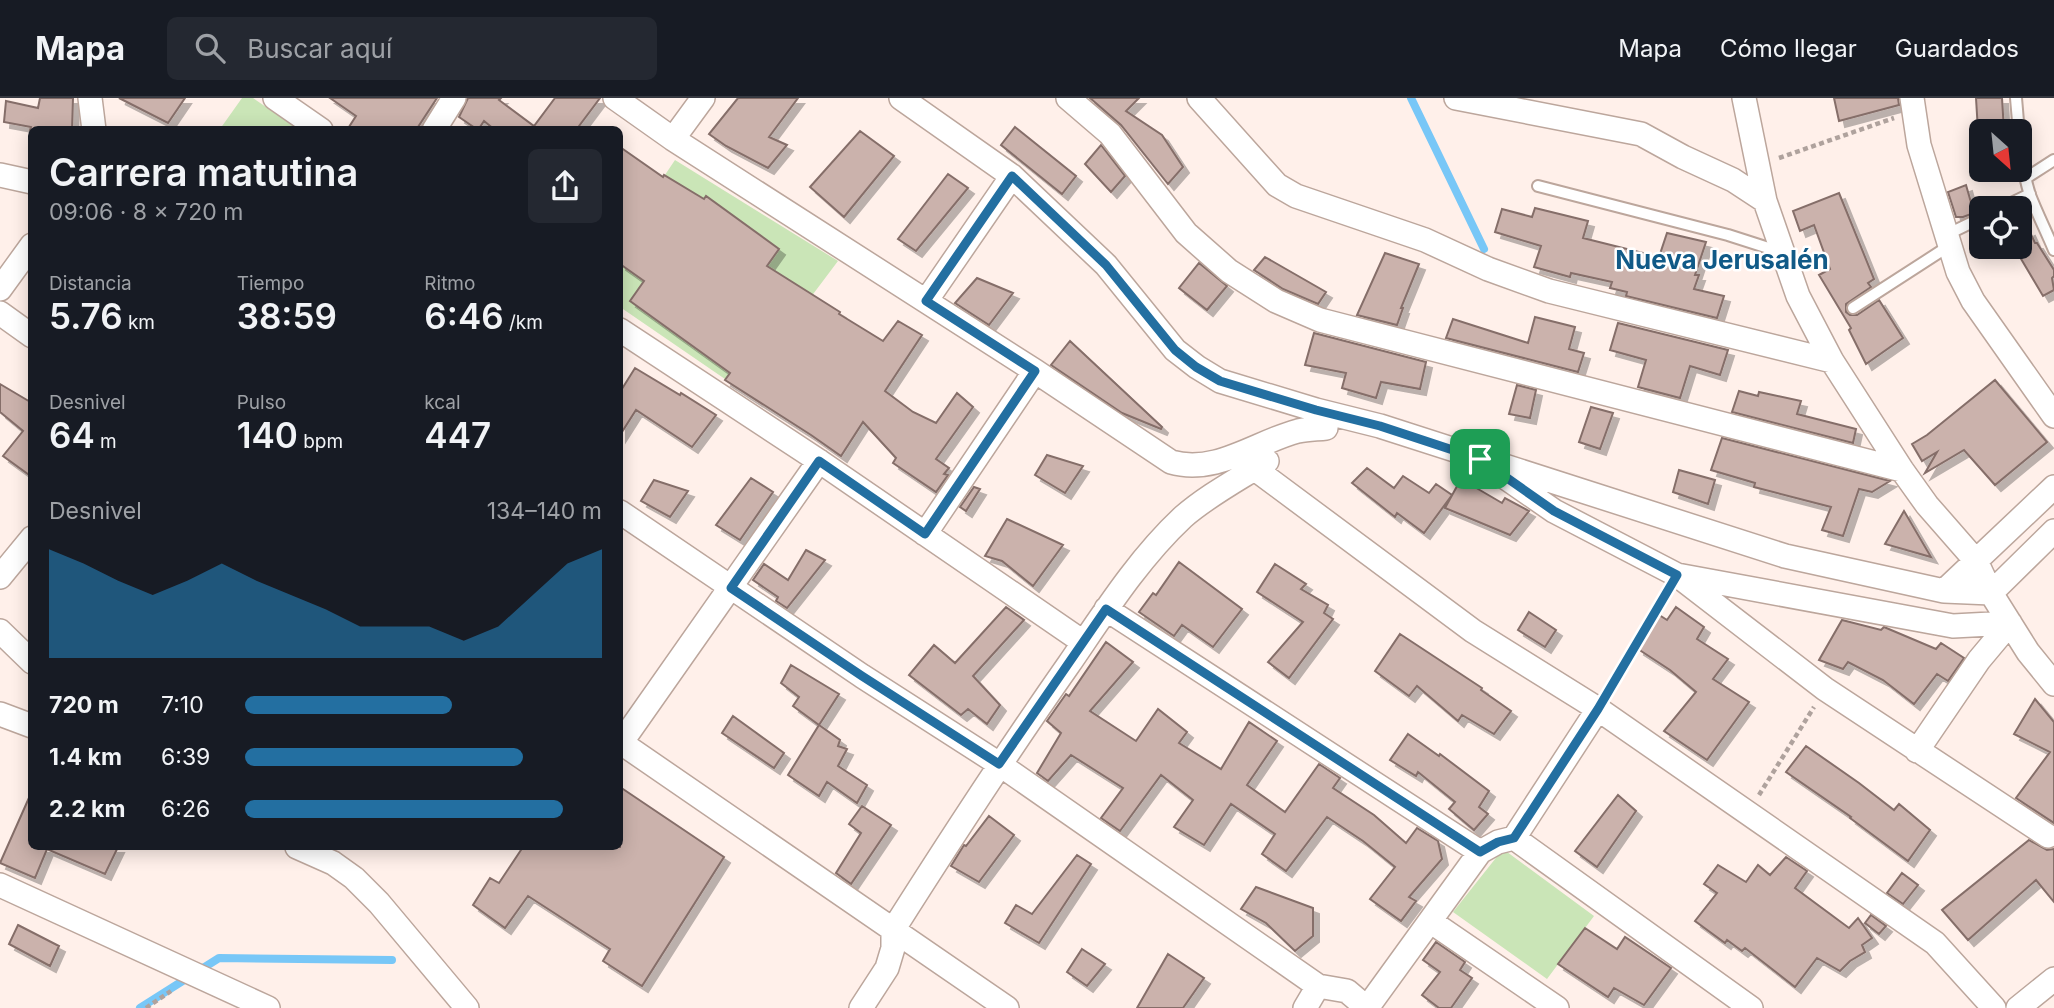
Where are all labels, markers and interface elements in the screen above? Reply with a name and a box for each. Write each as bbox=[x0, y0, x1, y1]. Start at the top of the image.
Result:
search box bbox=[167, 17, 657, 80]
text: Mapa bbox=[35, 28, 125, 68]
icon: search bbox=[191, 29, 229, 67]
text: Buscar aquí bbox=[247, 33, 392, 64]
text: Mapa bbox=[1618, 34, 1682, 63]
text: Cómo llegar bbox=[1720, 34, 1857, 63]
text: Guardados bbox=[1895, 34, 2019, 63]
north arrow bbox=[1969, 119, 2032, 182]
map controls bbox=[1969, 119, 2032, 259]
text: Carrera matutina bbox=[49, 149, 358, 195]
button: share bbox=[528, 149, 602, 223]
button: locate bbox=[1969, 196, 2032, 259]
text: 09:06 · 8 × 720 m bbox=[49, 198, 243, 226]
district label: Nueva Jerusalén bbox=[1615, 244, 1829, 275]
text: Distancia bbox=[49, 272, 132, 295]
text: Tiempo bbox=[237, 272, 304, 295]
text: Ritmo bbox=[424, 272, 475, 295]
text: 5.76 bbox=[49, 295, 123, 337]
text: 38:59 bbox=[237, 295, 337, 337]
text: 6:46 bbox=[424, 295, 504, 337]
text: km bbox=[123, 311, 155, 334]
text: /km bbox=[504, 311, 543, 334]
text: Desnivel bbox=[49, 391, 126, 414]
text: Pulso bbox=[237, 391, 286, 414]
text: kcal bbox=[424, 391, 461, 414]
text: 64 bbox=[49, 414, 95, 456]
text: 140 bbox=[237, 414, 298, 456]
text: 447 bbox=[424, 414, 491, 456]
pin bbox=[1450, 429, 1510, 489]
text: m bbox=[95, 430, 117, 453]
text: bpm bbox=[298, 430, 343, 453]
icon: arrive bbox=[1461, 440, 1499, 478]
text: Desnivel bbox=[49, 497, 142, 525]
text: 134–140 m bbox=[487, 497, 602, 525]
text: 720 m bbox=[49, 691, 119, 719]
text: 7:10 bbox=[161, 691, 204, 719]
text: 1.4 km bbox=[49, 743, 122, 771]
text: 6:39 bbox=[161, 743, 210, 771]
text: 2.2 km bbox=[49, 795, 125, 823]
text: 6:26 bbox=[161, 795, 210, 823]

